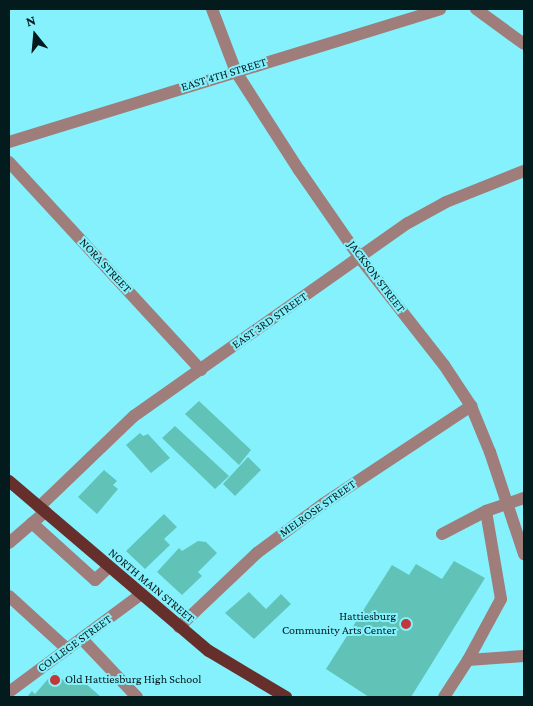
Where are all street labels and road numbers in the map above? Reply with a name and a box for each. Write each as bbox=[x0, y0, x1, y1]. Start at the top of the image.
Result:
street label: EAST 4TH STREET bbox=[180, 55, 268, 95]
street label: NORA STREET bbox=[76, 236, 134, 296]
street label: JACKSON STREET bbox=[344, 238, 408, 316]
street label: EAST 3RD STREET bbox=[230, 290, 310, 352]
street label: MELROSE STREET bbox=[277, 477, 359, 541]
street label: NORTH MAIN STREET bbox=[105, 546, 197, 626]
street label: COLLEGE STREET bbox=[35, 612, 115, 676]

